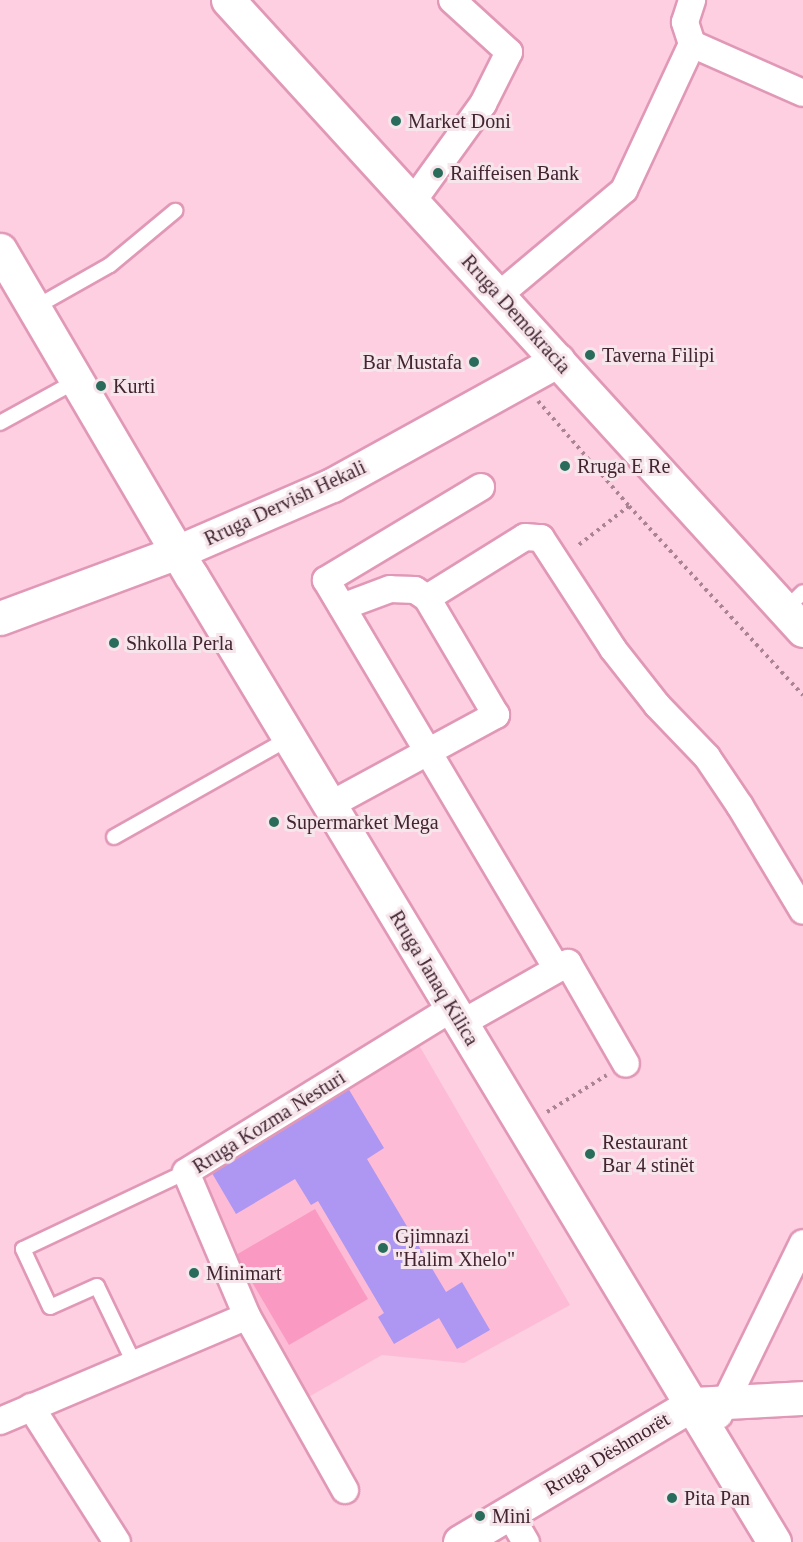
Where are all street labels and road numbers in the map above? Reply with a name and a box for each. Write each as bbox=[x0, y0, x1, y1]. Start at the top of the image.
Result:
street label: Rruga Demokracia bbox=[456, 250, 576, 378]
street label: Rruga Dervish Hekali bbox=[200, 455, 370, 551]
street label: Rruga Janaq Kilica bbox=[384, 906, 484, 1050]
street label: Rruga Kozma Nesturi bbox=[188, 1065, 350, 1179]
street label: Rruga Dëshmorët bbox=[540, 1407, 674, 1501]

